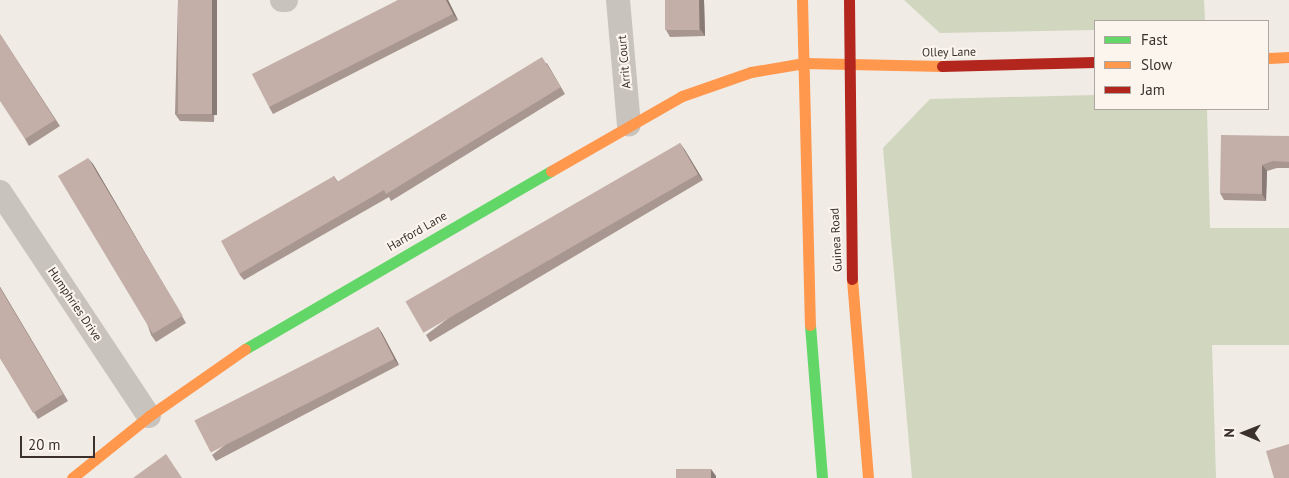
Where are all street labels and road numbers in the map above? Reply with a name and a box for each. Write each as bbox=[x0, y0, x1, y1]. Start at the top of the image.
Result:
street label: Arrit Court bbox=[614, 35, 634, 89]
street label: Olley Lane bbox=[922, 44, 976, 60]
street label: Harford Lane bbox=[385, 208, 449, 254]
street label: Guinea Road bbox=[827, 208, 845, 272]
street label: Humphries Drive bbox=[45, 264, 105, 344]

